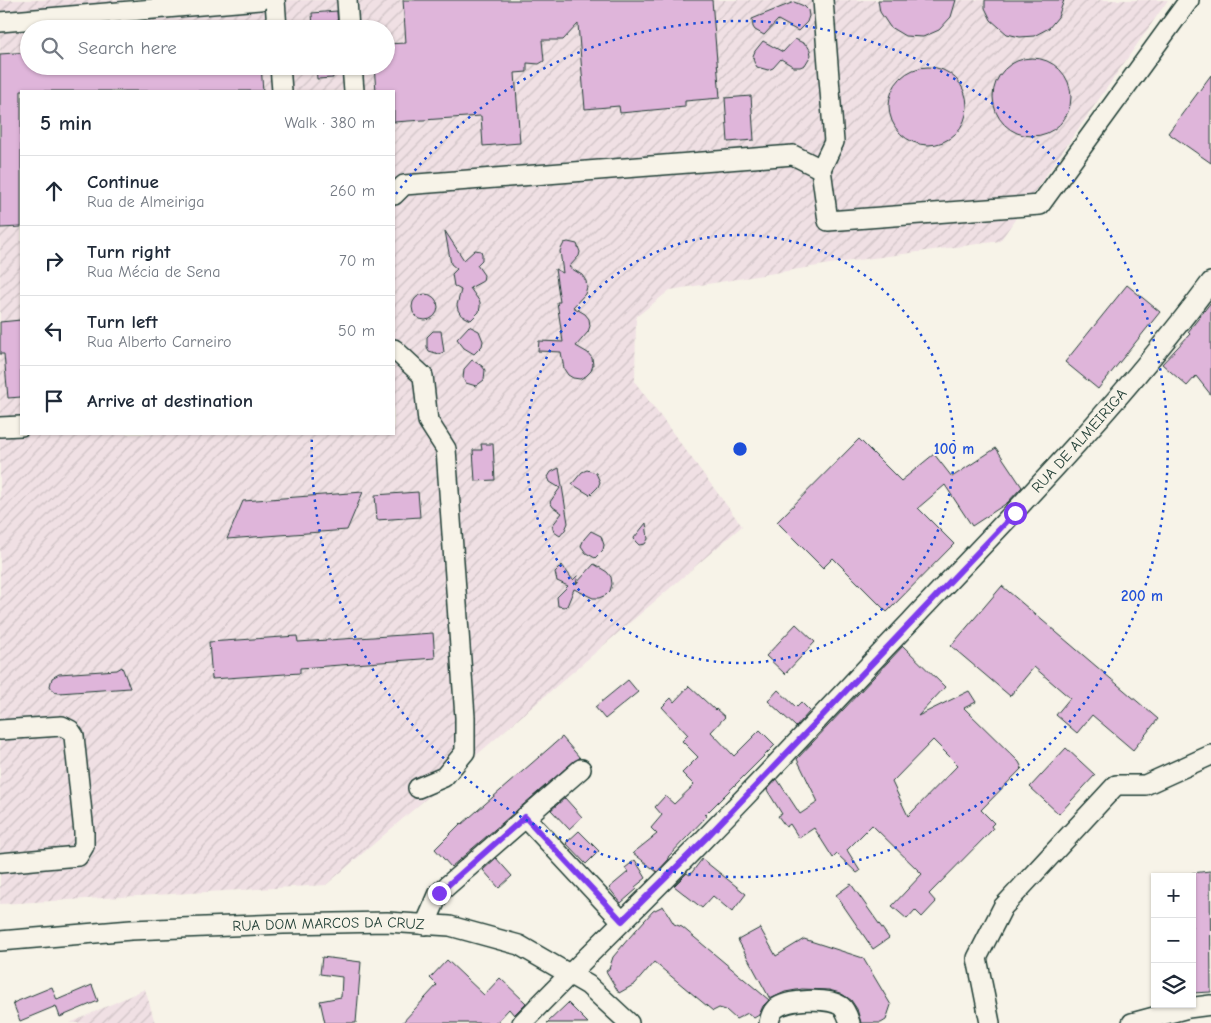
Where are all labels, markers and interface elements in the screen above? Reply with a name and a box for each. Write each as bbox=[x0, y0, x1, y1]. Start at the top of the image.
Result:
search box bbox=[20, 20, 395, 75]
icon: search bbox=[38, 34, 66, 62]
text: Search here bbox=[78, 37, 177, 59]
text: 5 min bbox=[40, 111, 92, 135]
text: Walk · 380 m bbox=[285, 114, 375, 132]
text: Continue bbox=[87, 171, 159, 193]
icon: ahead bbox=[40, 177, 68, 205]
text: 260 m bbox=[330, 182, 375, 200]
text: Rua de Almeiriga bbox=[87, 193, 205, 211]
text: Turn right bbox=[87, 241, 171, 263]
icon: right bbox=[40, 247, 68, 275]
text: 70 m bbox=[339, 252, 375, 270]
text: Rua Mécia de Sena bbox=[87, 263, 220, 281]
text: Turn left bbox=[87, 311, 158, 333]
icon: left bbox=[40, 317, 68, 345]
text: 50 m bbox=[338, 322, 375, 340]
text: Rua Alberto Carneiro bbox=[87, 333, 231, 351]
street label: RUA DE ALMEIRIGA bbox=[1028, 385, 1131, 497]
icon: arrive bbox=[40, 387, 68, 415]
text: Arrive at destination bbox=[87, 390, 253, 412]
centre of rings bbox=[731, 440, 749, 458]
text: 100 m bbox=[934, 440, 974, 458]
route start bbox=[1004, 502, 1027, 525]
text: 200 m bbox=[1121, 587, 1163, 605]
map controls bbox=[1151, 873, 1196, 1008]
button: + bbox=[1151, 873, 1196, 918]
route end bbox=[428, 882, 451, 905]
street label: RUA DOM MARCOS DA CRUZ bbox=[232, 913, 425, 935]
button: − bbox=[1151, 918, 1196, 963]
button: layers bbox=[1151, 963, 1196, 1008]

